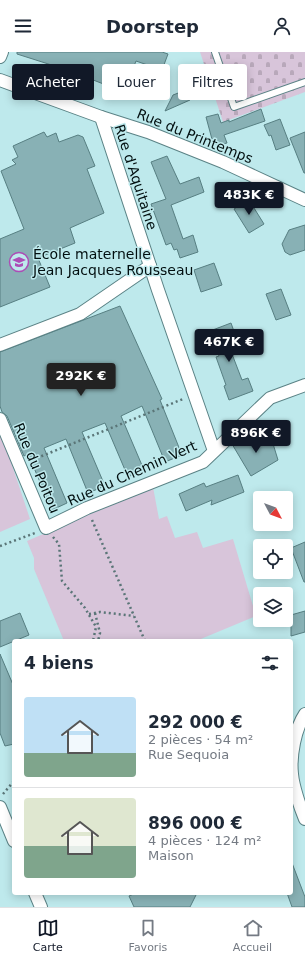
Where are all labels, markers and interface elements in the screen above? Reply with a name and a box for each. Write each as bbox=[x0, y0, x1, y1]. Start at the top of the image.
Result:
icon: menu bbox=[12, 15, 34, 37]
icon: person bbox=[271, 15, 293, 37]
text: Doorstep bbox=[106, 16, 199, 37]
chip: Acheter bbox=[12, 64, 94, 100]
chip: Louer bbox=[102, 64, 170, 100]
chip: Filtres bbox=[178, 64, 247, 100]
street label: Rue du Printemps bbox=[135, 105, 255, 167]
street label: Rue d'Aquitaine bbox=[111, 122, 161, 232]
pin: 483K € bbox=[216, 182, 282, 216]
text: 483K € bbox=[224, 187, 274, 202]
place label: École maternelle Jean Jacques Rousseau bbox=[32, 246, 193, 278]
school or university icon: École maternelle Jean Jacques Rousseau bbox=[8, 251, 30, 273]
pin: 467K € bbox=[196, 329, 262, 363]
text: 467K € bbox=[204, 334, 254, 349]
pin: 292K € bbox=[48, 363, 114, 397]
text: 292K € bbox=[56, 368, 106, 383]
street label: Rue du Poitou bbox=[11, 420, 63, 516]
pin: 896K € bbox=[223, 420, 289, 454]
text: 896K € bbox=[231, 425, 281, 440]
street label: Rue du Chemin Vert bbox=[65, 437, 200, 509]
north arrow bbox=[253, 491, 293, 531]
map controls bbox=[253, 491, 293, 627]
button: locate bbox=[253, 539, 293, 579]
button: layers bbox=[253, 587, 293, 627]
icon: filters bbox=[259, 652, 281, 674]
text: 4 biens bbox=[24, 653, 94, 673]
text: 292 000 € bbox=[148, 712, 243, 732]
icon: home bbox=[56, 713, 104, 761]
text: 2 pièces · 54 m² bbox=[148, 732, 253, 747]
text: Rue Sequoia bbox=[148, 747, 229, 762]
text: 896 000 € bbox=[148, 813, 243, 833]
icon: home bbox=[56, 814, 104, 862]
text: 4 pièces · 124 m² bbox=[148, 833, 261, 848]
text: Maison bbox=[148, 848, 194, 863]
tab: Carte bbox=[33, 917, 63, 954]
tab: Favoris bbox=[129, 917, 167, 954]
tab: Accueil bbox=[233, 917, 272, 954]

